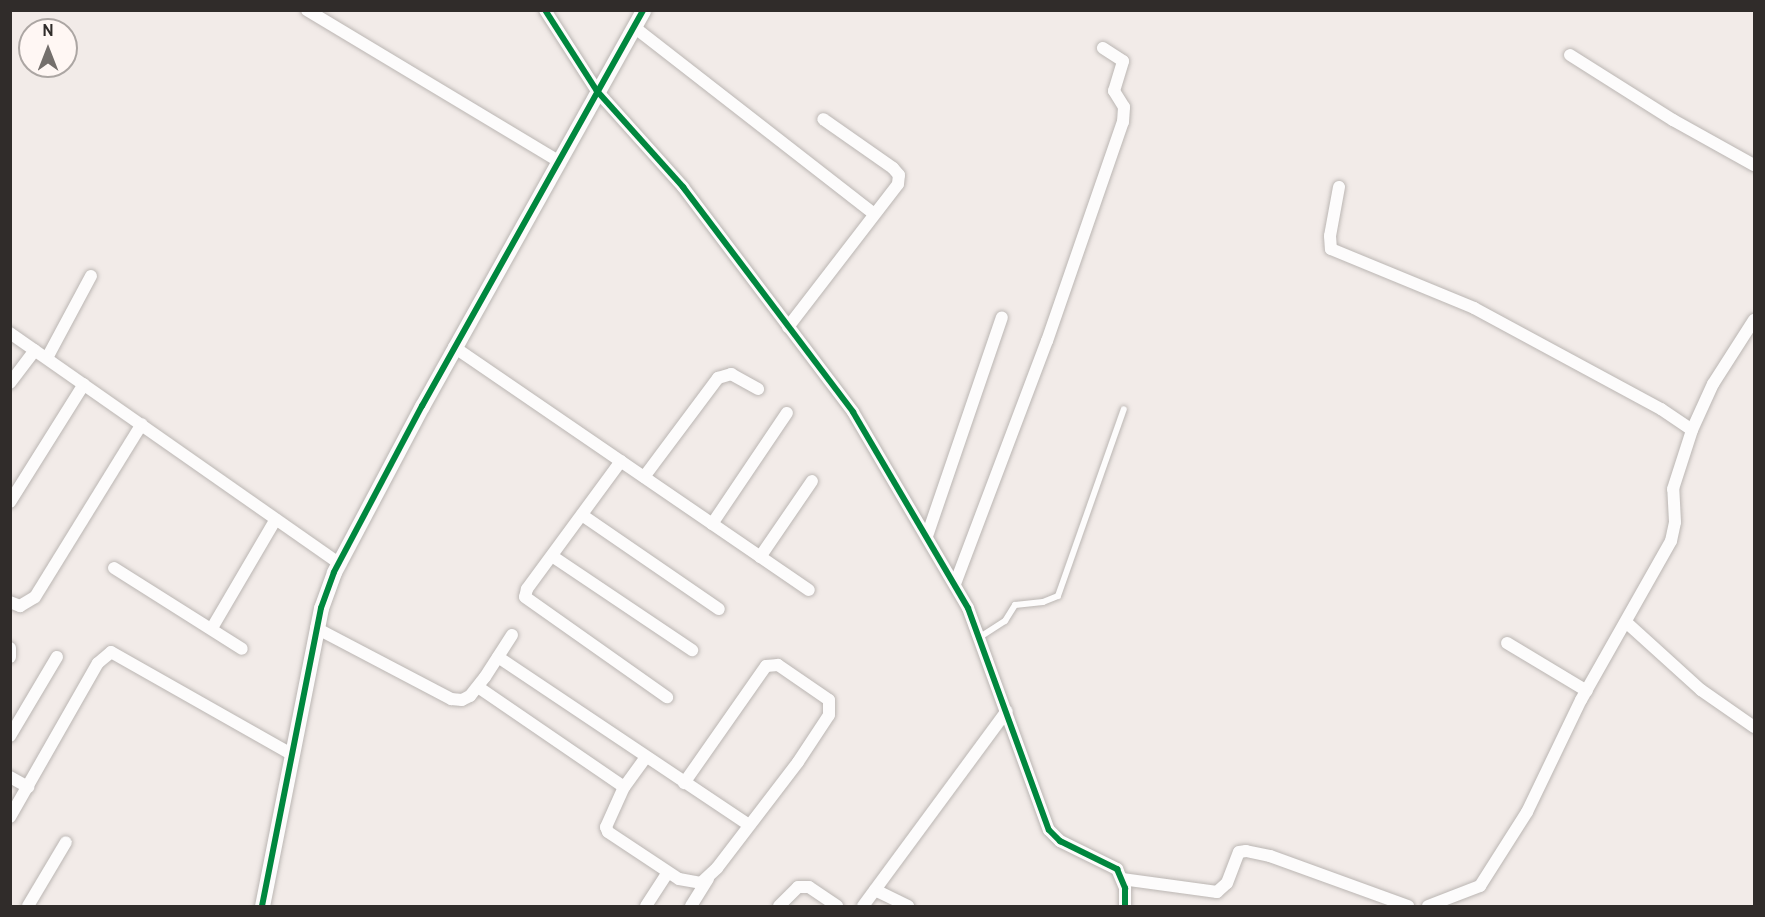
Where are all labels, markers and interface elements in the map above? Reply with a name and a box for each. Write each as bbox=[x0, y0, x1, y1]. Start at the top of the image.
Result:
north arrow bbox=[18, 18, 78, 78]
text: N bbox=[42, 22, 54, 42]

